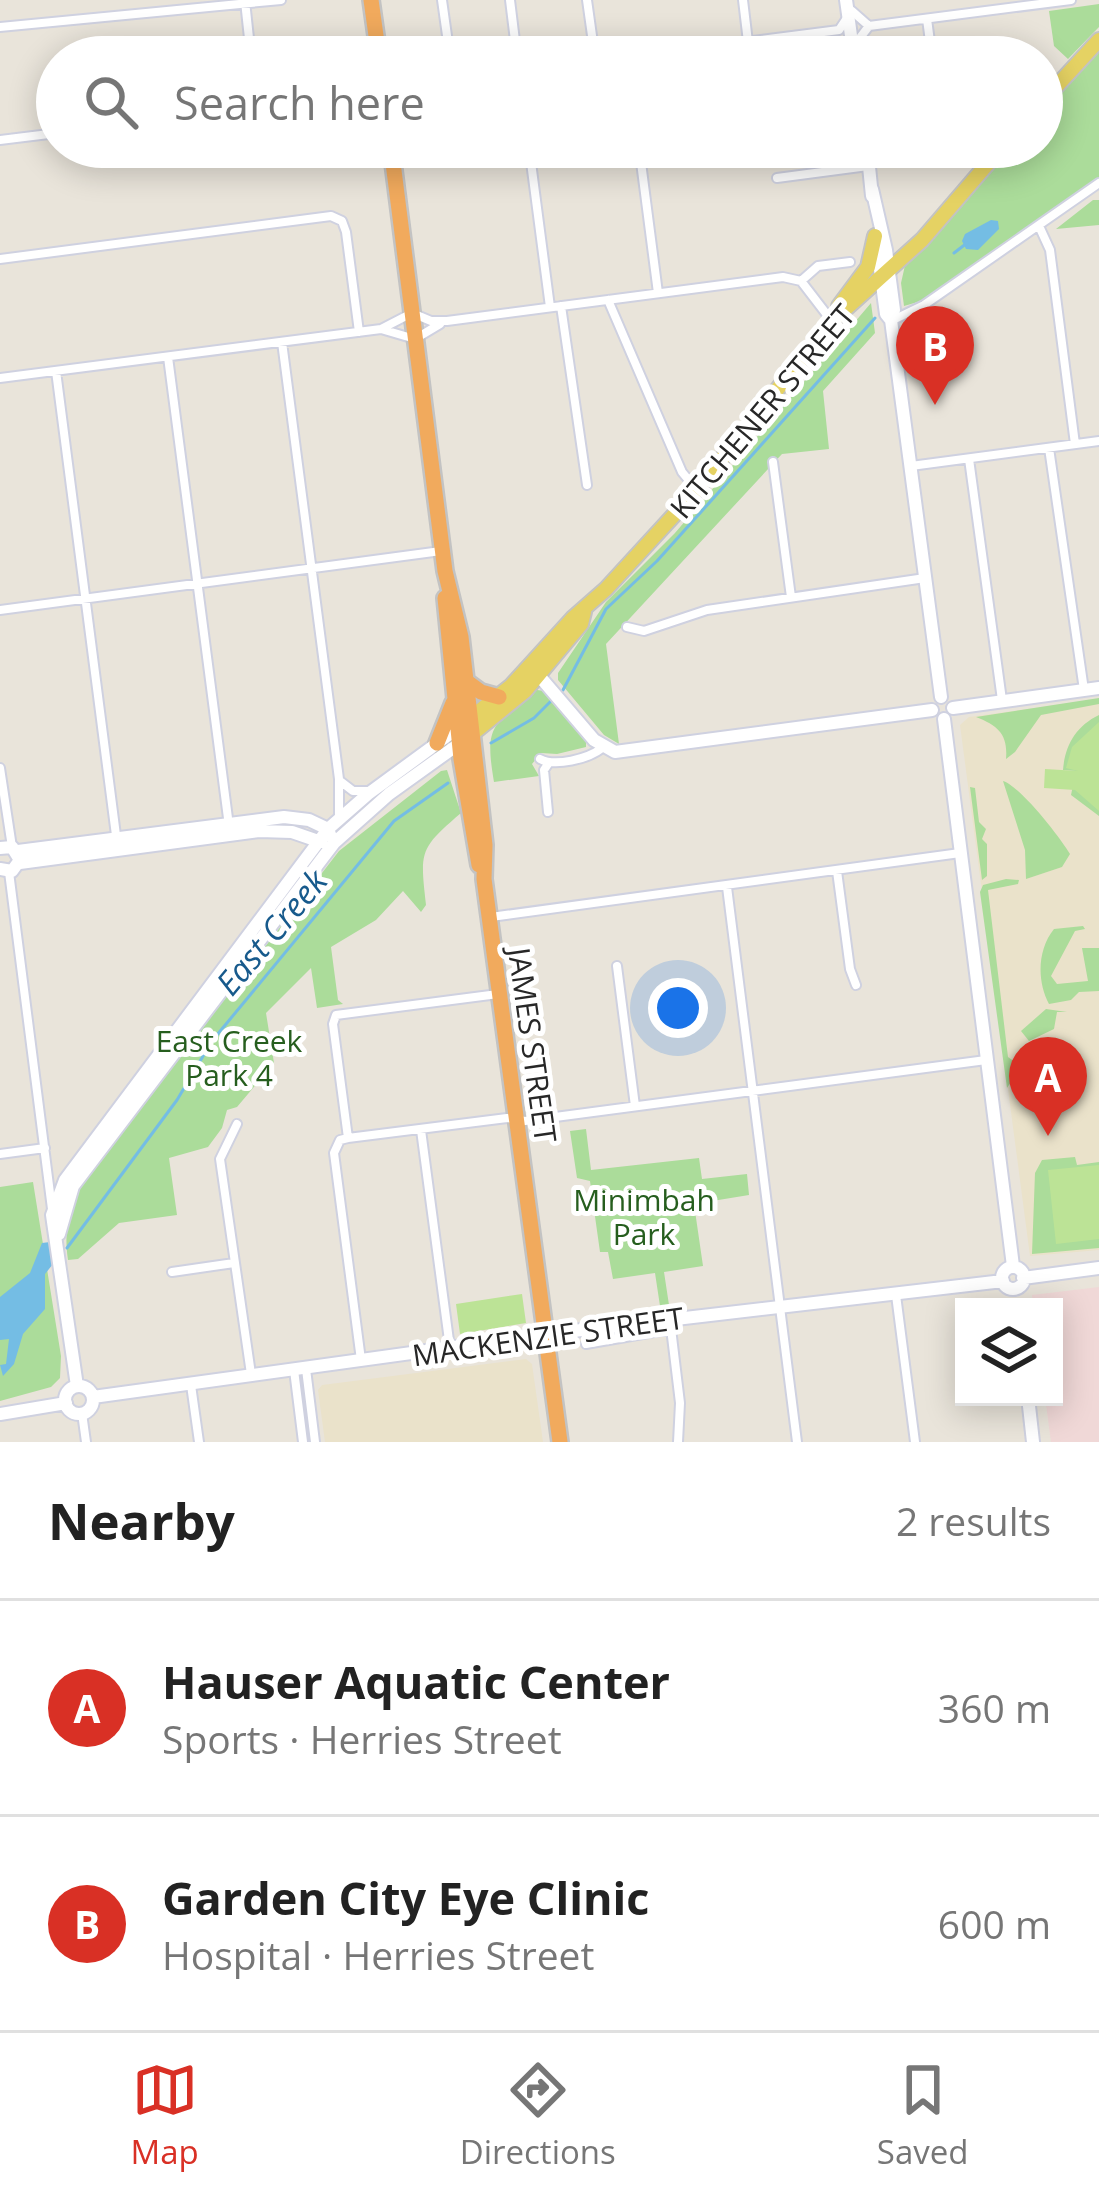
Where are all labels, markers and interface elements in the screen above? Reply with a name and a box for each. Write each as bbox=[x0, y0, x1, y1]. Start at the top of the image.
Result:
search box bbox=[36, 36, 1063, 168]
icon: search bbox=[78, 69, 144, 135]
text: Search here bbox=[174, 72, 425, 133]
street label: KITCHENER STREET bbox=[660, 295, 864, 527]
pin: B bbox=[896, 306, 974, 405]
water label: East Creek bbox=[205, 858, 338, 1004]
street label: JAMES STREET bbox=[499, 942, 567, 1146]
your location bbox=[648, 978, 708, 1038]
park label: East Creek Park 4 bbox=[156, 1020, 303, 1095]
pin: A bbox=[1009, 1037, 1087, 1136]
park label: Minimbah Park bbox=[573, 1179, 715, 1254]
street label: MACKENZIE STREET bbox=[410, 1297, 687, 1375]
map controls bbox=[955, 1298, 1063, 1406]
button: layers bbox=[955, 1298, 1063, 1406]
text: Nearby bbox=[48, 1485, 235, 1555]
text: 2 results bbox=[896, 1494, 1051, 1547]
text: Hauser Aquatic Center bbox=[162, 1651, 670, 1712]
text: A bbox=[74, 1681, 100, 1734]
text: 360 m bbox=[938, 1681, 1051, 1734]
text: Sports · Herries Street bbox=[162, 1712, 562, 1765]
text: Garden City Eye Clinic bbox=[162, 1867, 649, 1928]
text: B bbox=[74, 1897, 100, 1950]
text: 600 m bbox=[938, 1897, 1051, 1950]
text: Hospital · Herries Street bbox=[162, 1928, 594, 1981]
tab: Map bbox=[131, 2057, 199, 2174]
tab: Directions bbox=[460, 2057, 616, 2174]
tab: Saved bbox=[877, 2057, 968, 2174]

